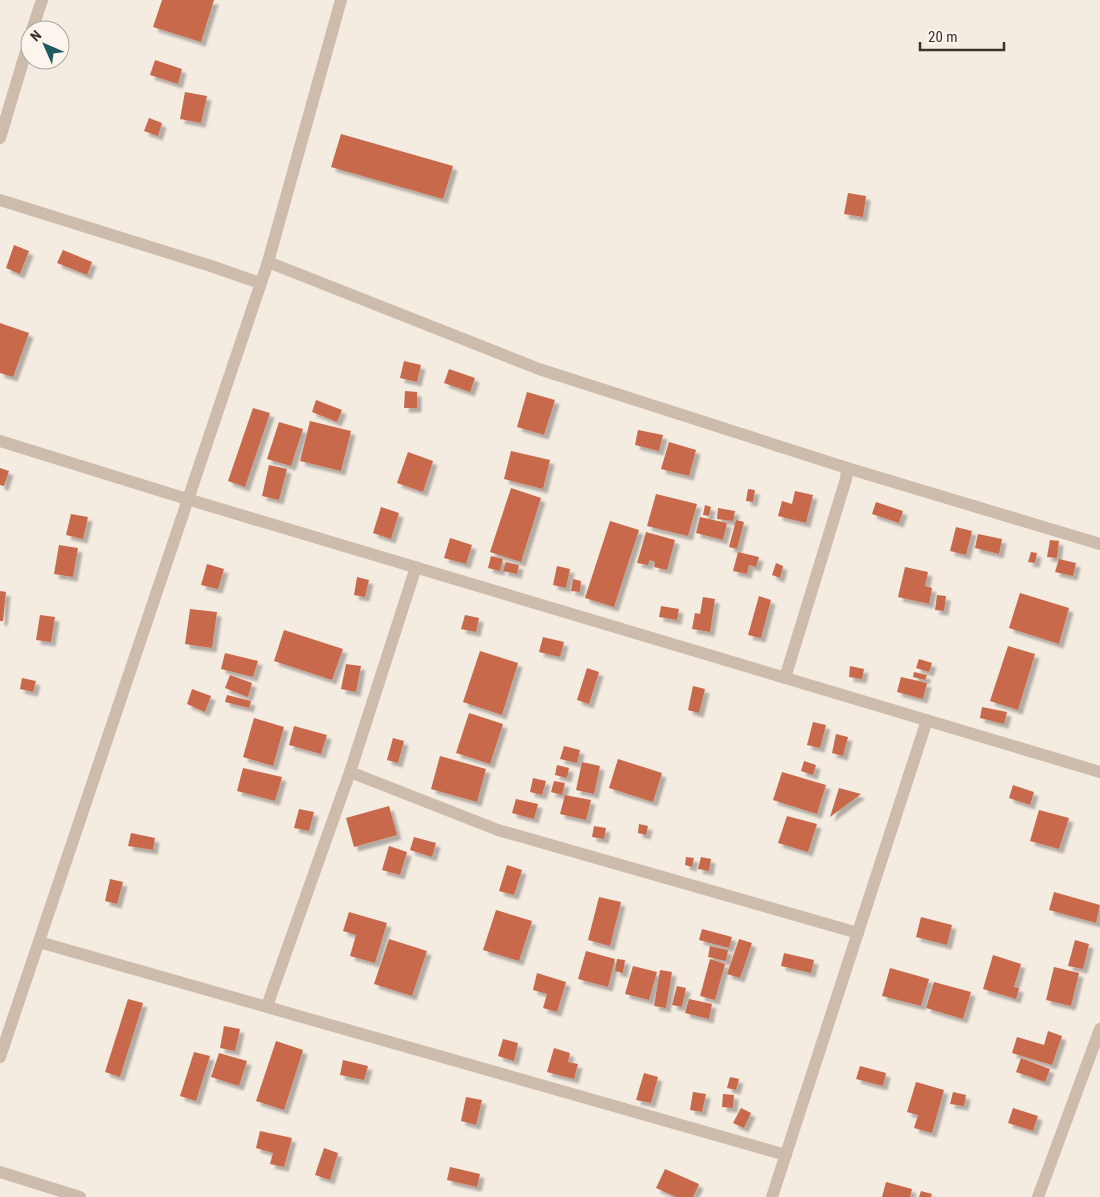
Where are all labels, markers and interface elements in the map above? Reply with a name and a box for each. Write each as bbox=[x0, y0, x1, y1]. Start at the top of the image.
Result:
north arrow bbox=[20, 20, 70, 70]
scale bar bbox=[920, 20, 1004, 52]
text: N bbox=[27, 27, 44, 44]
text: 20 m bbox=[928, 28, 958, 46]

